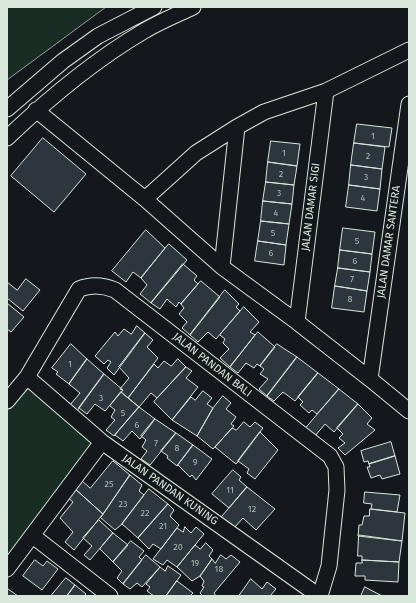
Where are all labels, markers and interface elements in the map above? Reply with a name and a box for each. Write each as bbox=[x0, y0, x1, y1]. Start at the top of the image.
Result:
house number: 1 bbox=[371, 131, 375, 141]
house number: 1 bbox=[282, 148, 286, 158]
house number: 2 bbox=[366, 151, 370, 161]
street label: JALAN DAMAR SIGI bbox=[299, 162, 323, 252]
house number: 2 bbox=[279, 169, 283, 179]
house number: 3 bbox=[364, 172, 368, 182]
street label: JALAN DAMAR SANTERA bbox=[375, 185, 403, 299]
house number: 3 bbox=[277, 188, 281, 198]
house number: 4 bbox=[361, 193, 365, 203]
house number: 4 bbox=[274, 208, 278, 218]
house number: 5 bbox=[271, 228, 275, 238]
house number: 5 bbox=[355, 236, 359, 246]
house number: 6 bbox=[269, 248, 273, 258]
house number: 6 bbox=[353, 256, 357, 266]
house number: 7 bbox=[350, 274, 354, 284]
house number: 8 bbox=[348, 294, 352, 304]
street label: JALAN PANDAN BALI bbox=[170, 330, 254, 400]
house number: 1 bbox=[68, 359, 72, 369]
house number: 3 bbox=[99, 393, 103, 403]
house number: 5 bbox=[121, 408, 125, 418]
house number: 6 bbox=[135, 420, 139, 430]
house number: 7 bbox=[154, 438, 158, 448]
house number: 8 bbox=[175, 443, 179, 453]
street label: JALAN PANDAN KUNING bbox=[120, 452, 220, 528]
house number: 9 bbox=[193, 457, 197, 467]
house number: 25 bbox=[105, 479, 113, 489]
house number: 11 bbox=[226, 485, 234, 495]
house number: 23 bbox=[119, 499, 127, 509]
house number: 12 bbox=[248, 504, 256, 514]
house number: 22 bbox=[141, 508, 149, 518]
house number: 21 bbox=[159, 521, 167, 531]
house number: 20 bbox=[173, 542, 183, 552]
house number: 19 bbox=[191, 558, 199, 568]
house number: 18 bbox=[215, 564, 223, 574]

